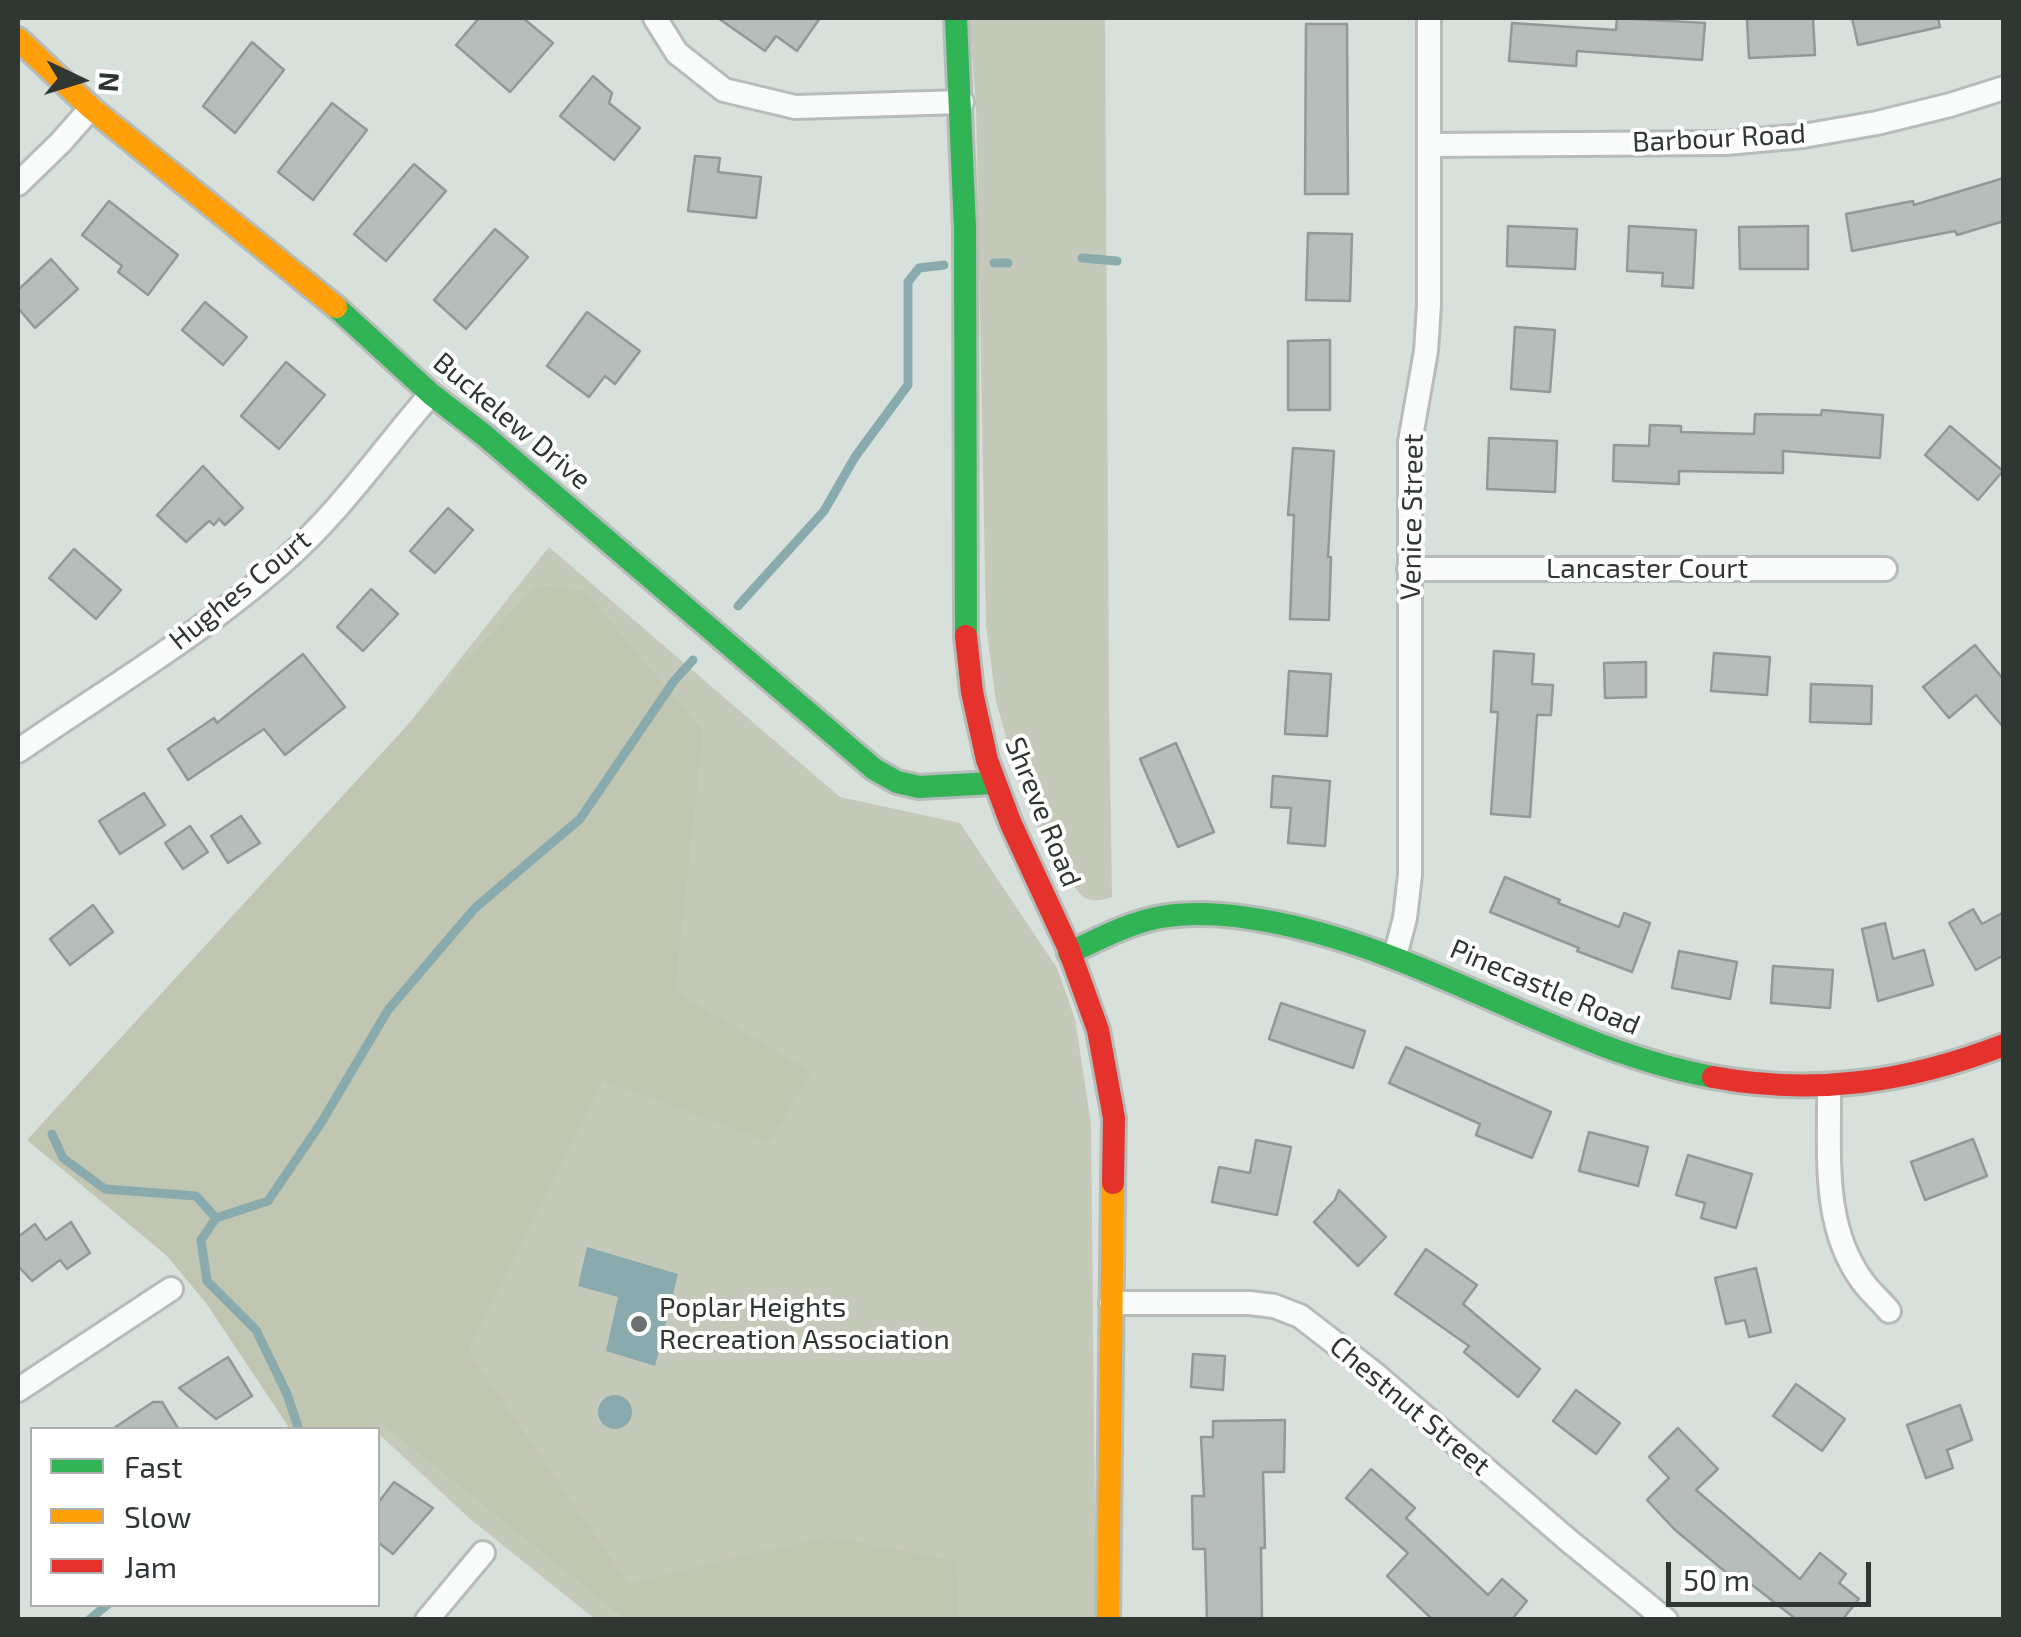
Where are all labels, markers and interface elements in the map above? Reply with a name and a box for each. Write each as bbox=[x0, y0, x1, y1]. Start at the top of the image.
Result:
north arrow bbox=[30, 30, 130, 130]
text: N bbox=[92, 71, 128, 93]
street label: Barbour Road bbox=[1631, 117, 1807, 159]
street label: Buckelew Drive bbox=[427, 345, 597, 497]
street label: Venice Street bbox=[1394, 433, 1430, 601]
street label: Hughes Court bbox=[163, 523, 317, 657]
street label: Lancaster Court bbox=[1546, 552, 1748, 586]
street label: Shreve Road bbox=[998, 732, 1088, 892]
street label: Pinecastle Road bbox=[1445, 932, 1645, 1042]
place label: Poplar Heights Recreation Association bbox=[659, 1291, 950, 1357]
marker: Poplar Heights Recreation Association bbox=[628, 1313, 650, 1335]
street label: Chestnut Street bbox=[1323, 1329, 1497, 1483]
legend bbox=[30, 1427, 380, 1607]
text: Fast bbox=[124, 1448, 183, 1484]
text: Slow bbox=[124, 1498, 191, 1534]
scale bar bbox=[1671, 1542, 1876, 1604]
text: Jam bbox=[124, 1548, 177, 1584]
text: 50 m bbox=[1683, 1561, 1750, 1597]

